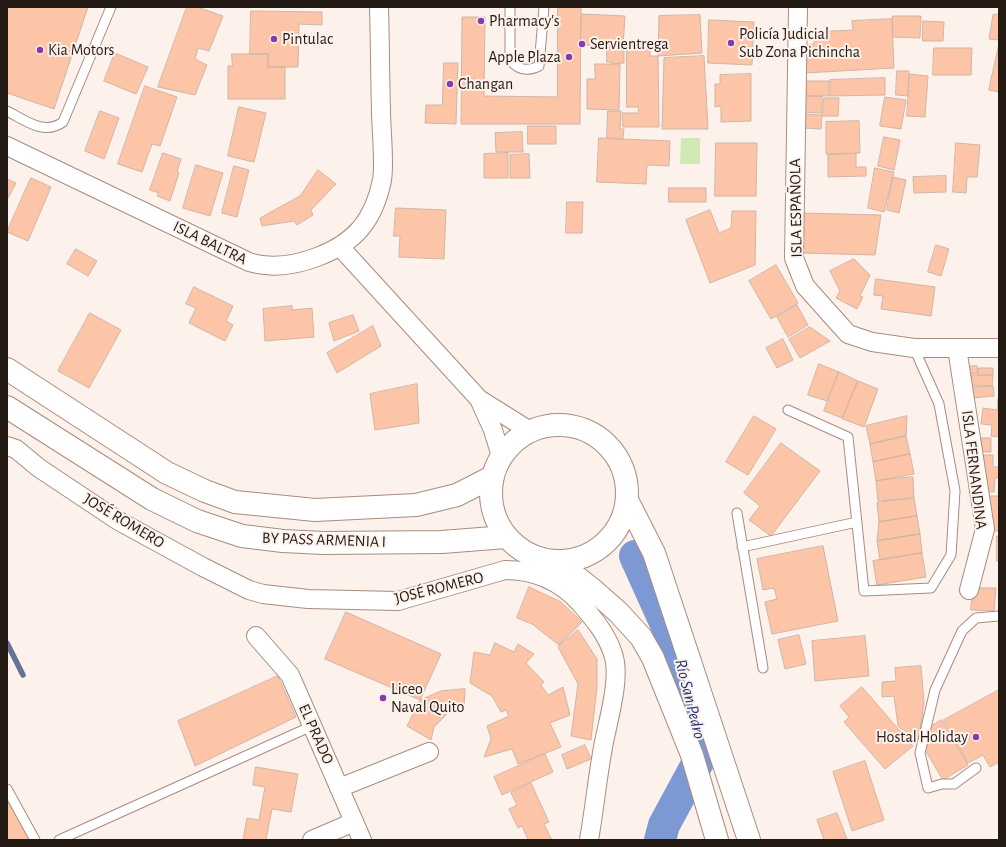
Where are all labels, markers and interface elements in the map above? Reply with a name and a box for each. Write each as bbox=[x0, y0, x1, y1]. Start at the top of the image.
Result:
place label: Pharmacy's bbox=[489, 11, 560, 31]
marker: Pharmacy's bbox=[476, 16, 486, 26]
place label: Policía Judicial Sub Zona Pichincha bbox=[739, 24, 860, 62]
place label: Pintulac bbox=[282, 29, 333, 49]
marker: Pintulac bbox=[269, 34, 279, 44]
place label: Servientrega bbox=[590, 34, 669, 54]
marker: Policía Judicial Sub Zona Pichincha bbox=[726, 38, 736, 48]
marker: Servientrega bbox=[577, 39, 587, 49]
place label: Kia Motors bbox=[48, 40, 114, 60]
marker: Kia Motors bbox=[35, 45, 45, 55]
place label: Apple Plaza bbox=[488, 47, 561, 67]
marker: Apple Plaza bbox=[564, 52, 574, 62]
place label: Changan bbox=[458, 74, 513, 94]
marker: Changan bbox=[445, 79, 455, 89]
street label: ISLA ESPAÑOLA bbox=[786, 158, 806, 258]
street label: ISLA BALTRA bbox=[170, 217, 250, 269]
street label: ISLA FERNANDINA bbox=[957, 409, 991, 531]
street label: JOSÉ ROMERO bbox=[80, 489, 168, 553]
street label: BY PASS ARMENIA I bbox=[262, 528, 386, 552]
street label: JOSÉ ROMERO bbox=[393, 568, 485, 608]
water label: Río San Pedro bbox=[670, 657, 710, 741]
place label: Liceo Naval Quito bbox=[391, 679, 464, 717]
marker: Liceo Naval Quito bbox=[378, 693, 388, 703]
street label: EL PRADO bbox=[294, 701, 338, 767]
place label: Hostal Holiday bbox=[876, 727, 968, 747]
marker: Hostal Holiday bbox=[971, 732, 981, 742]

